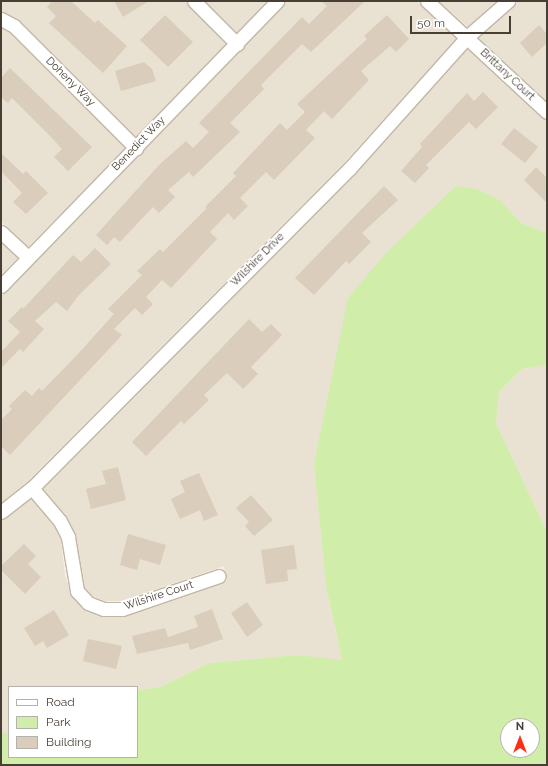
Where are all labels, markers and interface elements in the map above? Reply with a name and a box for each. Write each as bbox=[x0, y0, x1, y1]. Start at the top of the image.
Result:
scale bar bbox=[412, 8, 513, 34]
text: 50 m bbox=[417, 16, 445, 30]
street label: Brittany Court bbox=[477, 46, 537, 104]
street label: Doheny Way bbox=[42, 54, 98, 110]
street label: Benedict Way bbox=[110, 114, 168, 174]
street label: Wilshire Drive bbox=[229, 231, 287, 289]
street label: Wilshire Court bbox=[123, 579, 195, 613]
legend bbox=[8, 686, 138, 758]
text: Road bbox=[46, 695, 75, 709]
text: Park bbox=[46, 715, 71, 729]
north arrow bbox=[500, 718, 540, 758]
text: N bbox=[516, 720, 524, 733]
text: Building bbox=[46, 735, 92, 749]

